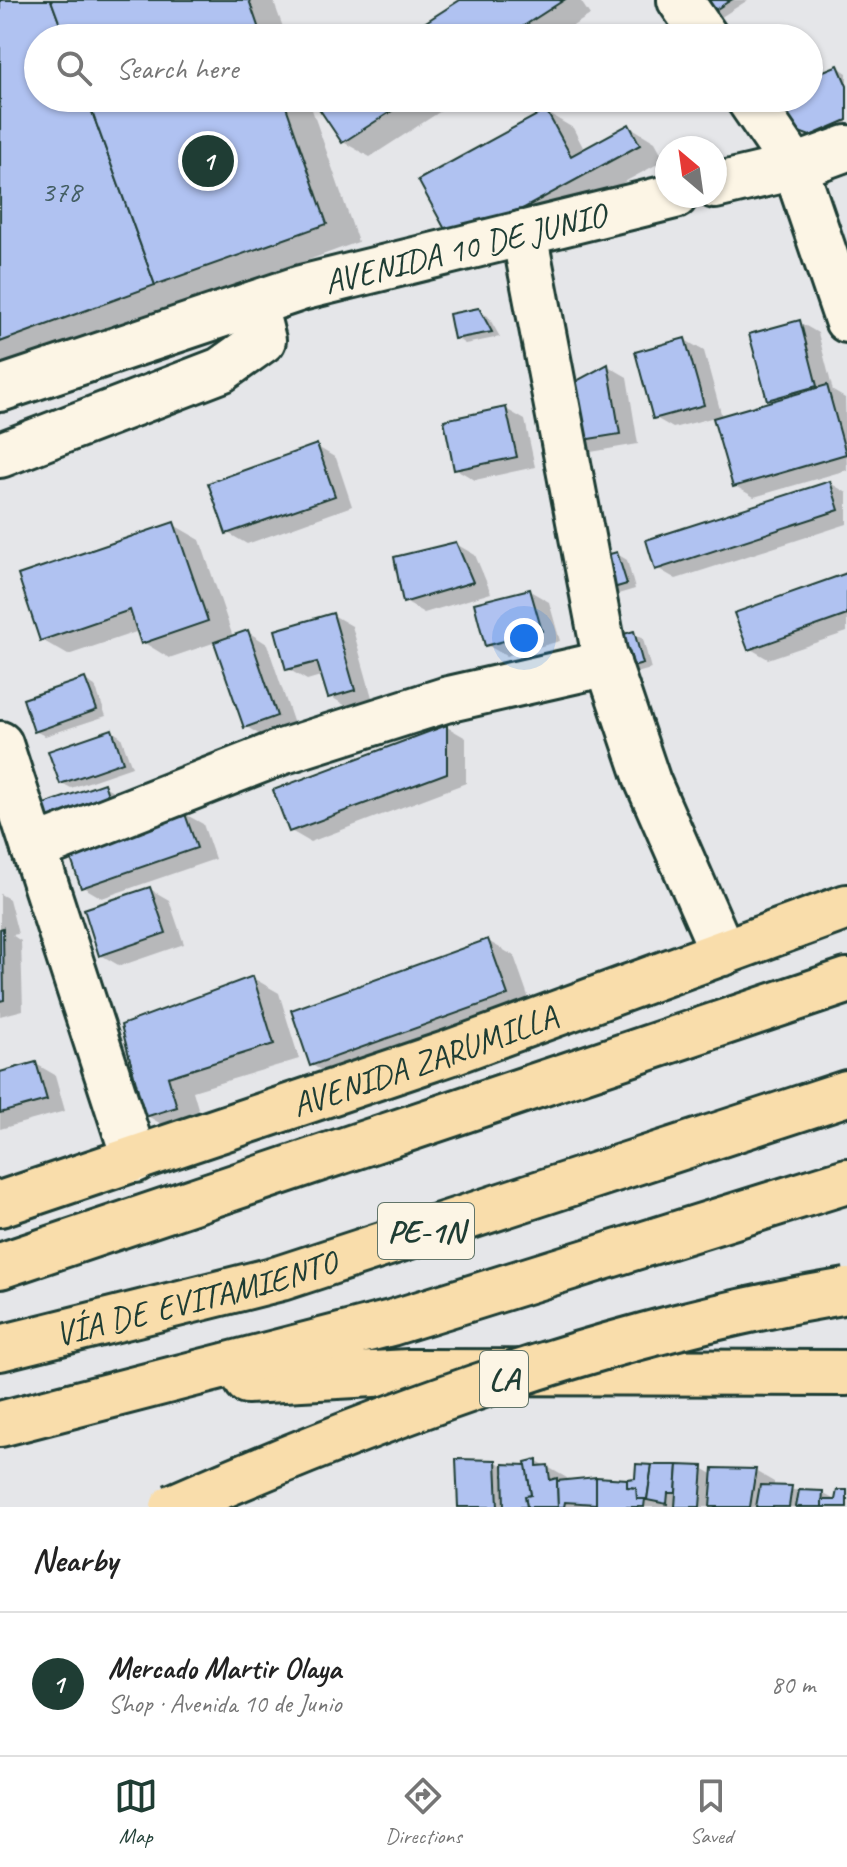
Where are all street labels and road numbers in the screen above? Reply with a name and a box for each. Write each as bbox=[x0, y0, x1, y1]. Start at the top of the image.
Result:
street label: AVENIDA 10 DE JUNIO bbox=[319, 191, 614, 303]
street label: AVENIDA ZARUMILLA bbox=[286, 994, 564, 1126]
road number: PE-1N bbox=[378, 1203, 474, 1259]
street label: VÍA DE EVITAMIENTO bbox=[50, 1239, 345, 1355]
road number: LA bbox=[480, 1351, 528, 1407]

